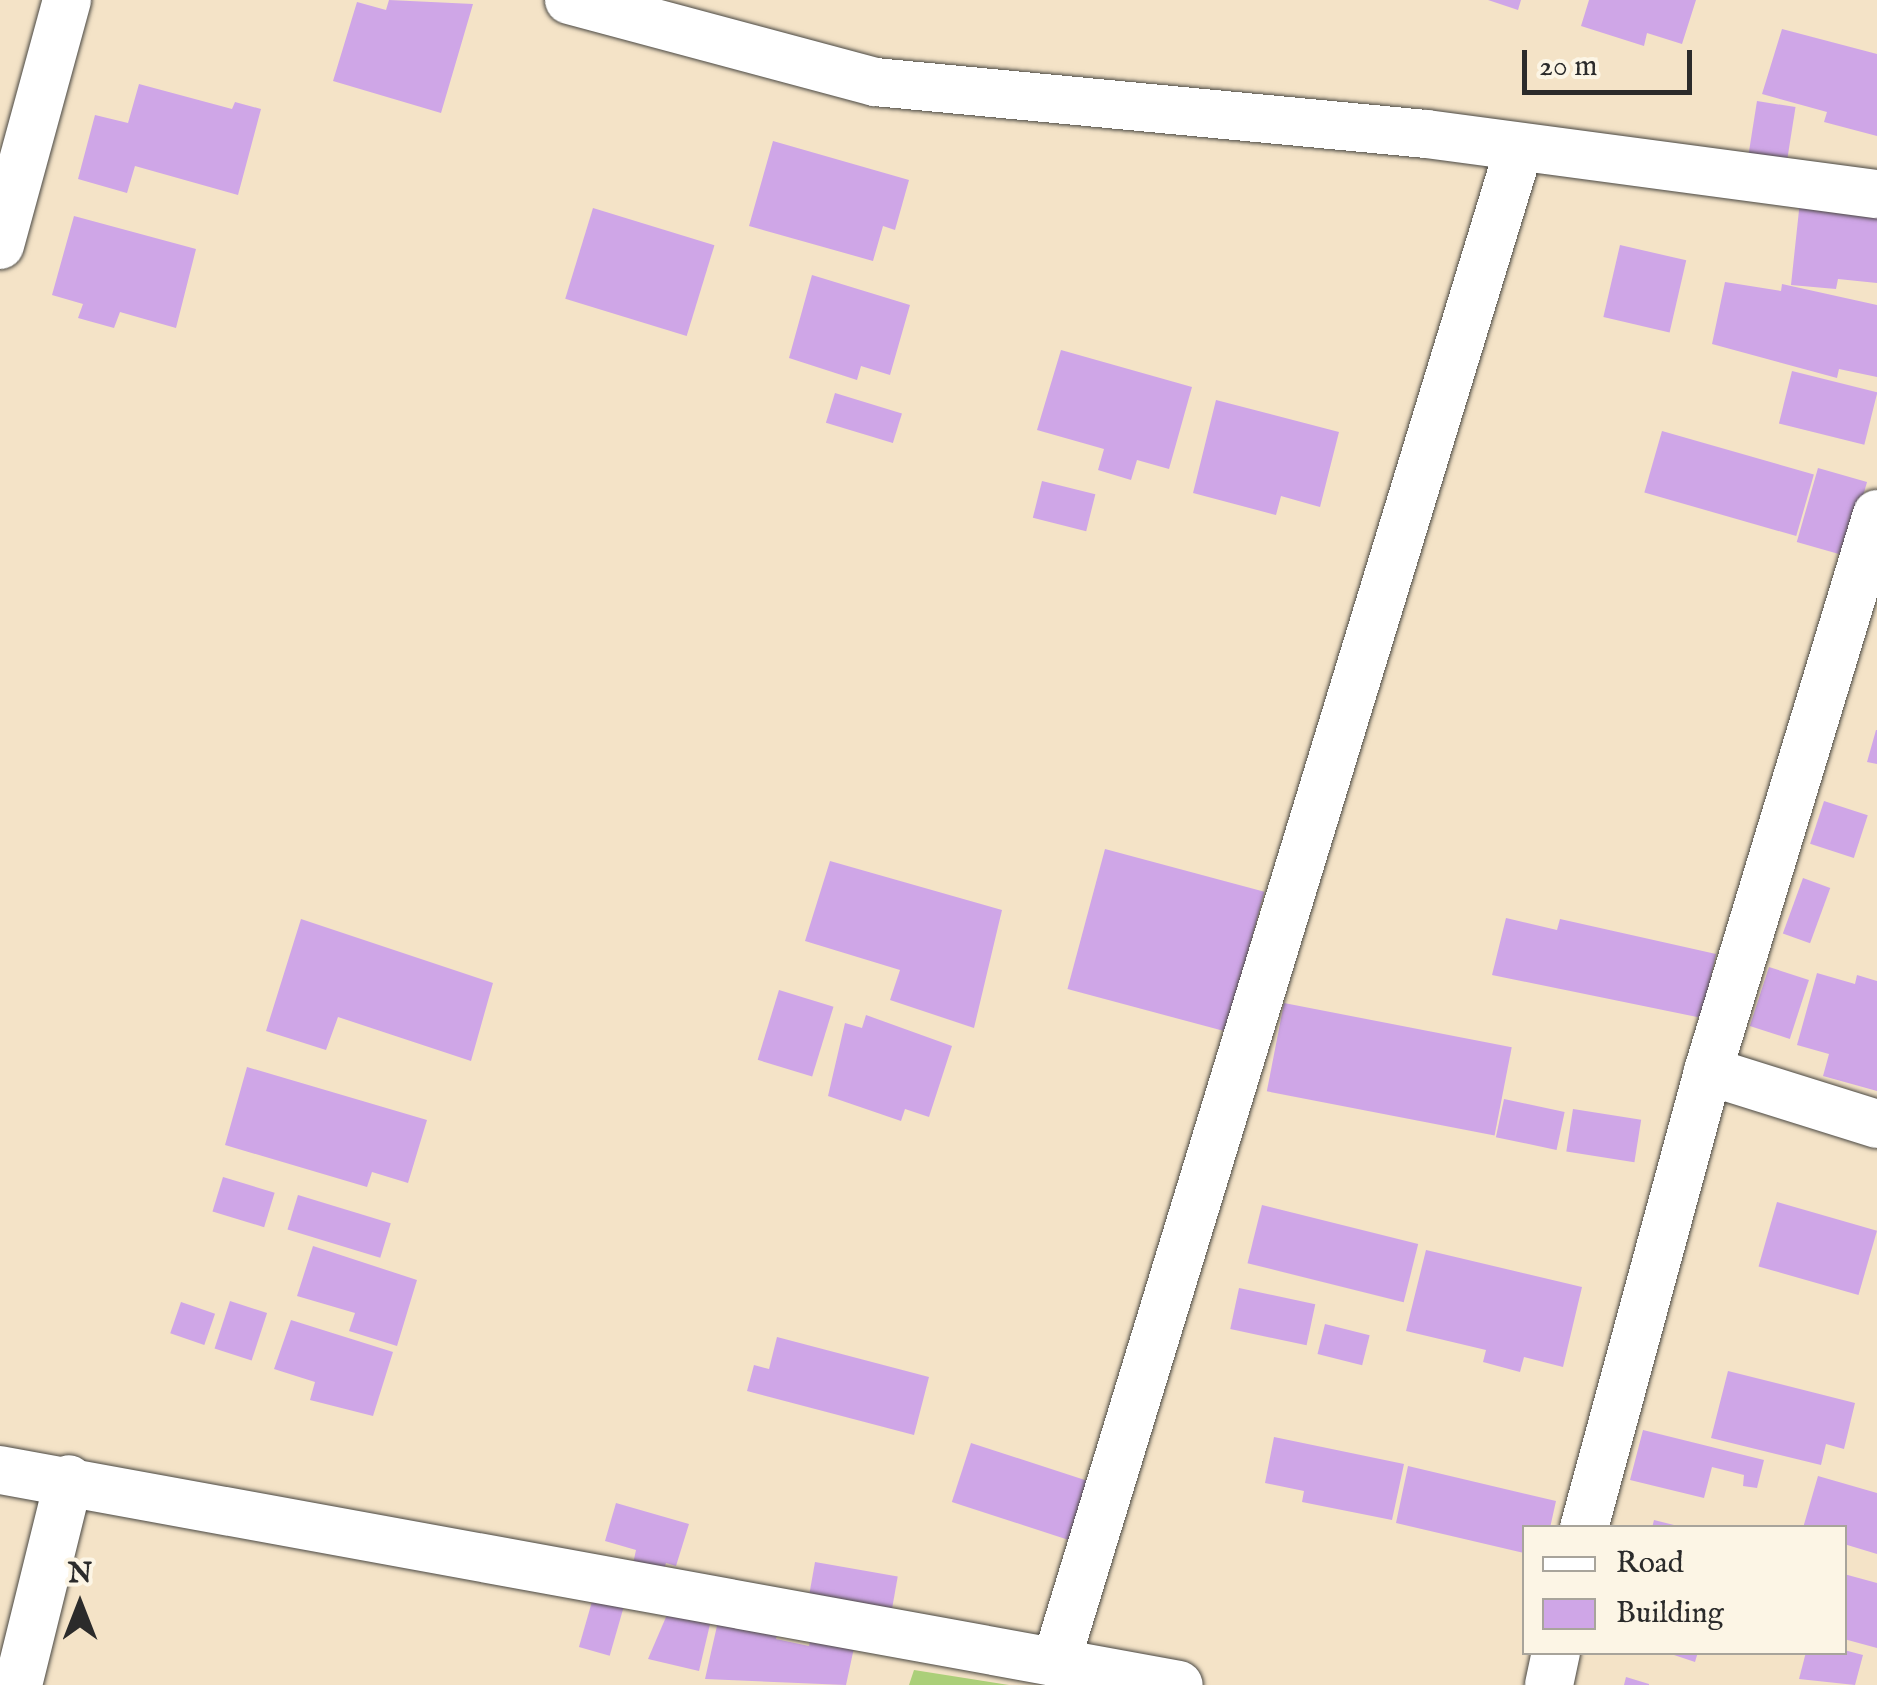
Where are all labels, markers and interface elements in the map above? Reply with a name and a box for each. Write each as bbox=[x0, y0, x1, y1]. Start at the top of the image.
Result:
scale bar bbox=[1527, 30, 1697, 92]
text: 20 m bbox=[1539, 48, 1598, 86]
legend bbox=[1522, 1525, 1847, 1655]
text: Road bbox=[1616, 1545, 1684, 1583]
north arrow bbox=[30, 1555, 130, 1655]
text: N bbox=[68, 1557, 92, 1592]
text: Building bbox=[1616, 1595, 1724, 1633]

